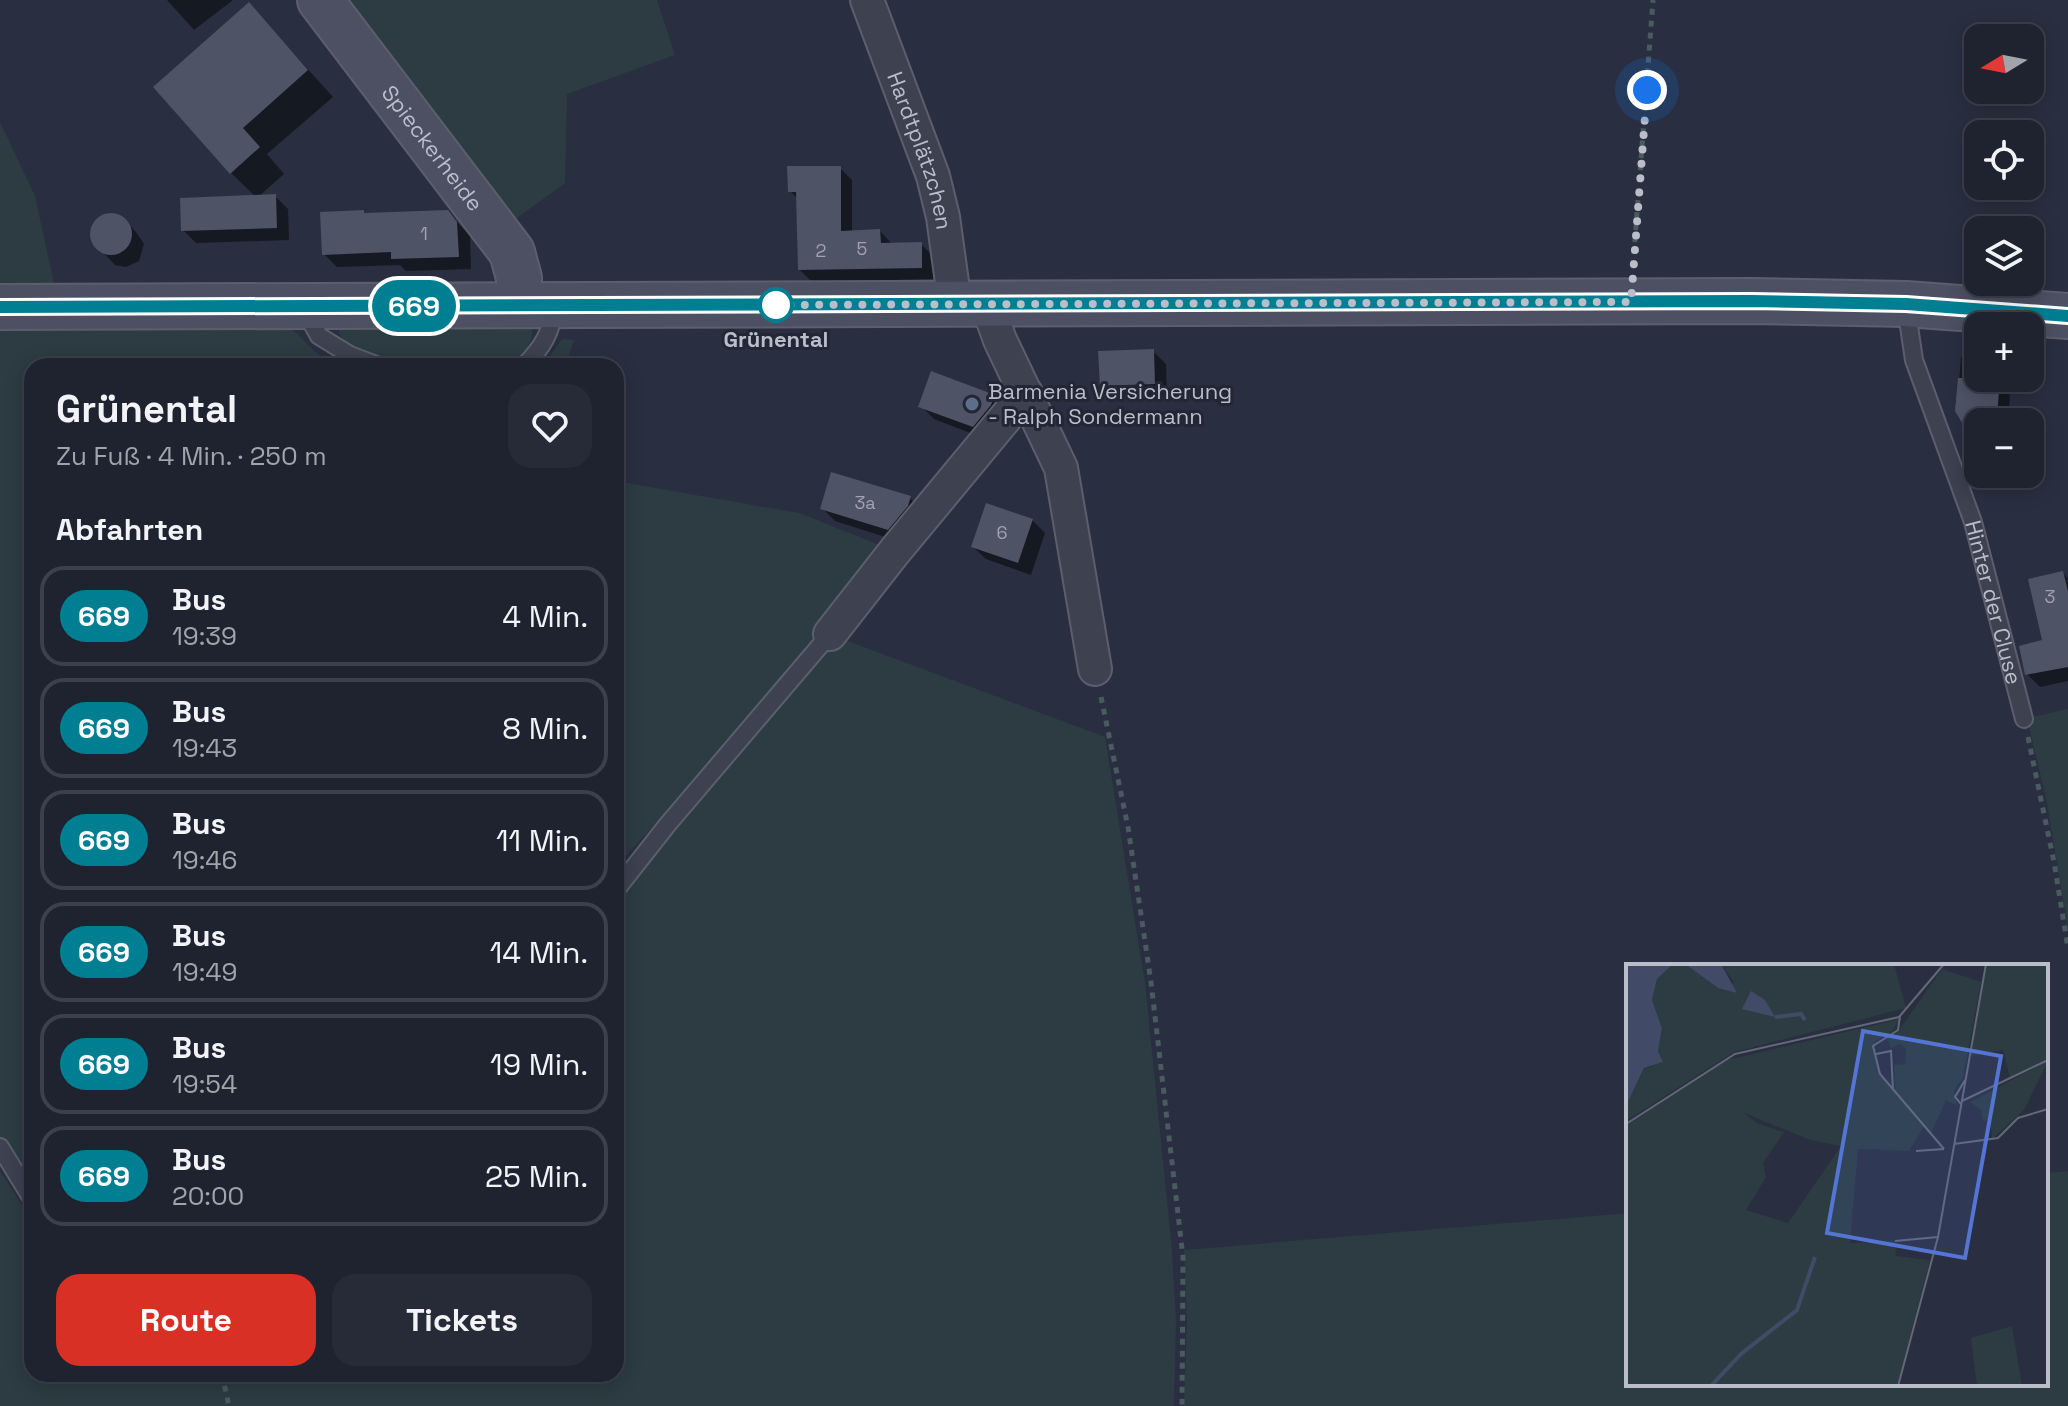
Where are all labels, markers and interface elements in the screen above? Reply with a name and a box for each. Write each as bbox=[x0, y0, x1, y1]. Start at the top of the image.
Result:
north arrow bbox=[1964, 24, 2044, 104]
map controls bbox=[1964, 24, 2044, 488]
street label: Hardtplätzchen bbox=[881, 68, 959, 231]
your location bbox=[1627, 70, 1667, 110]
street label: Spieckerheide bbox=[376, 79, 490, 216]
button: locate bbox=[1964, 120, 2044, 200]
button: layers bbox=[1964, 216, 2044, 296]
house number: 1 bbox=[420, 222, 428, 245]
house number: 5 bbox=[857, 237, 867, 260]
house number: 2 bbox=[816, 239, 826, 262]
line badge: 669 bbox=[368, 280, 460, 332]
text: 669 bbox=[388, 288, 440, 324]
marker: Grünental bbox=[759, 288, 793, 322]
button: + bbox=[1964, 312, 2044, 392]
place label: Grünental bbox=[724, 325, 828, 353]
place label: Barmenia Versicherung - Ralph Sondermann bbox=[988, 377, 1232, 430]
button: heart bbox=[508, 384, 592, 468]
text: Grünental bbox=[56, 385, 237, 433]
marker: Barmenia Versicherung - Ralph Sondermann bbox=[963, 395, 981, 413]
button: − bbox=[1964, 408, 2044, 488]
text: Zu Fuß · 4 Min. · 250 m bbox=[56, 439, 327, 473]
house number: 3a bbox=[854, 491, 876, 514]
text: Abfahrten bbox=[56, 510, 203, 549]
street label: Hinter der Cluse bbox=[1959, 517, 2028, 687]
house number: 6 bbox=[996, 521, 1008, 544]
text: Bus bbox=[172, 580, 226, 619]
house number: 3 bbox=[2045, 585, 2055, 608]
text: 4 Min. bbox=[502, 597, 588, 636]
text: 669 bbox=[78, 598, 130, 634]
text: 19:39 bbox=[172, 619, 237, 653]
text: Bus bbox=[172, 692, 226, 731]
text: 8 Min. bbox=[502, 709, 588, 748]
text: 669 bbox=[78, 710, 130, 746]
text: 19:43 bbox=[172, 731, 237, 765]
text: Bus bbox=[172, 804, 226, 843]
text: 11 Min. bbox=[496, 821, 588, 860]
text: 669 bbox=[78, 822, 130, 858]
text: 19:46 bbox=[172, 843, 238, 877]
text: Bus bbox=[172, 916, 226, 955]
text: 14 Min. bbox=[490, 933, 588, 972]
text: 669 bbox=[78, 934, 130, 970]
text: 19:49 bbox=[172, 955, 238, 989]
inset map bbox=[1626, 964, 2048, 1386]
text: Bus bbox=[172, 1028, 226, 1067]
text: 19 Min. bbox=[490, 1045, 588, 1084]
text: 669 bbox=[78, 1046, 130, 1082]
text: 19:54 bbox=[172, 1067, 237, 1101]
text: Bus bbox=[172, 1140, 226, 1179]
text: 25 Min. bbox=[485, 1157, 588, 1196]
text: 669 bbox=[78, 1158, 130, 1194]
text: 20:00 bbox=[172, 1179, 244, 1213]
button: Route bbox=[56, 1274, 316, 1366]
button: Tickets bbox=[332, 1274, 592, 1366]

